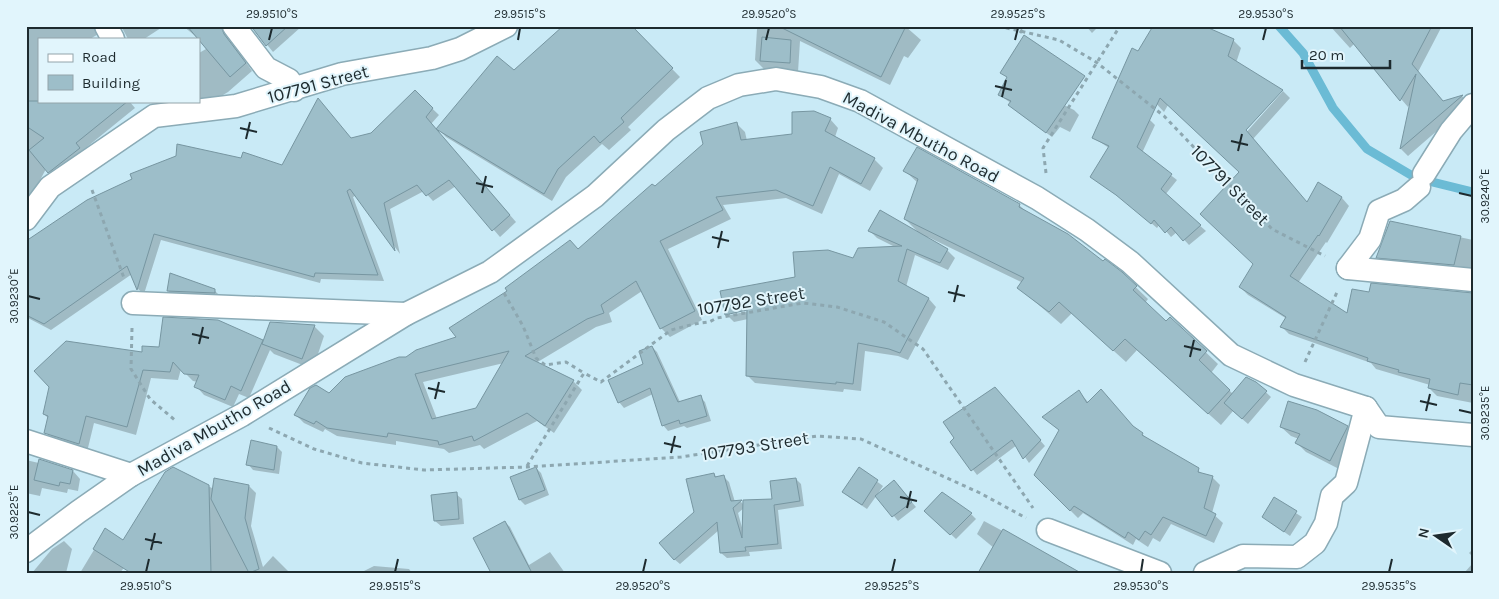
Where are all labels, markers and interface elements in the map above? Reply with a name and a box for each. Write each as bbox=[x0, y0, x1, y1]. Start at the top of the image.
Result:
text: 29.9510°S bbox=[246, 7, 298, 21]
text: 29.9515°S bbox=[494, 7, 546, 21]
text: 29.9520°S bbox=[741, 7, 797, 21]
text: 29.9525°S bbox=[991, 7, 1045, 21]
text: 29.9530°S bbox=[1238, 7, 1294, 21]
legend bbox=[38, 38, 200, 102]
scale bar bbox=[1302, 38, 1389, 70]
text: 20 m bbox=[1309, 46, 1344, 64]
text: Road bbox=[82, 48, 117, 66]
street label: 107791 Street bbox=[265, 60, 371, 108]
text: Building bbox=[82, 74, 140, 92]
street label: Madiva Mbutho Road bbox=[839, 86, 1003, 188]
street label: 107791 Street bbox=[1186, 140, 1274, 230]
text: 30.9240°E bbox=[1478, 169, 1492, 223]
text: 30.9230°E bbox=[7, 268, 21, 324]
street label: 107792 Street bbox=[696, 282, 806, 320]
street label: Madiva Mbutho Road bbox=[133, 375, 295, 481]
text: 30.9235°E bbox=[1478, 386, 1492, 440]
street label: 107793 Street bbox=[700, 427, 810, 465]
text: 30.9225°E bbox=[7, 485, 21, 539]
north arrow bbox=[1412, 512, 1462, 562]
text: N bbox=[1414, 526, 1433, 540]
text: 29.9510°S bbox=[120, 579, 172, 593]
text: 29.9515°S bbox=[369, 579, 421, 593]
text: 29.9520°S bbox=[615, 579, 671, 593]
text: 29.9525°S bbox=[865, 579, 919, 593]
text: 29.9530°S bbox=[1113, 579, 1169, 593]
text: 29.9535°S bbox=[1362, 579, 1417, 593]

